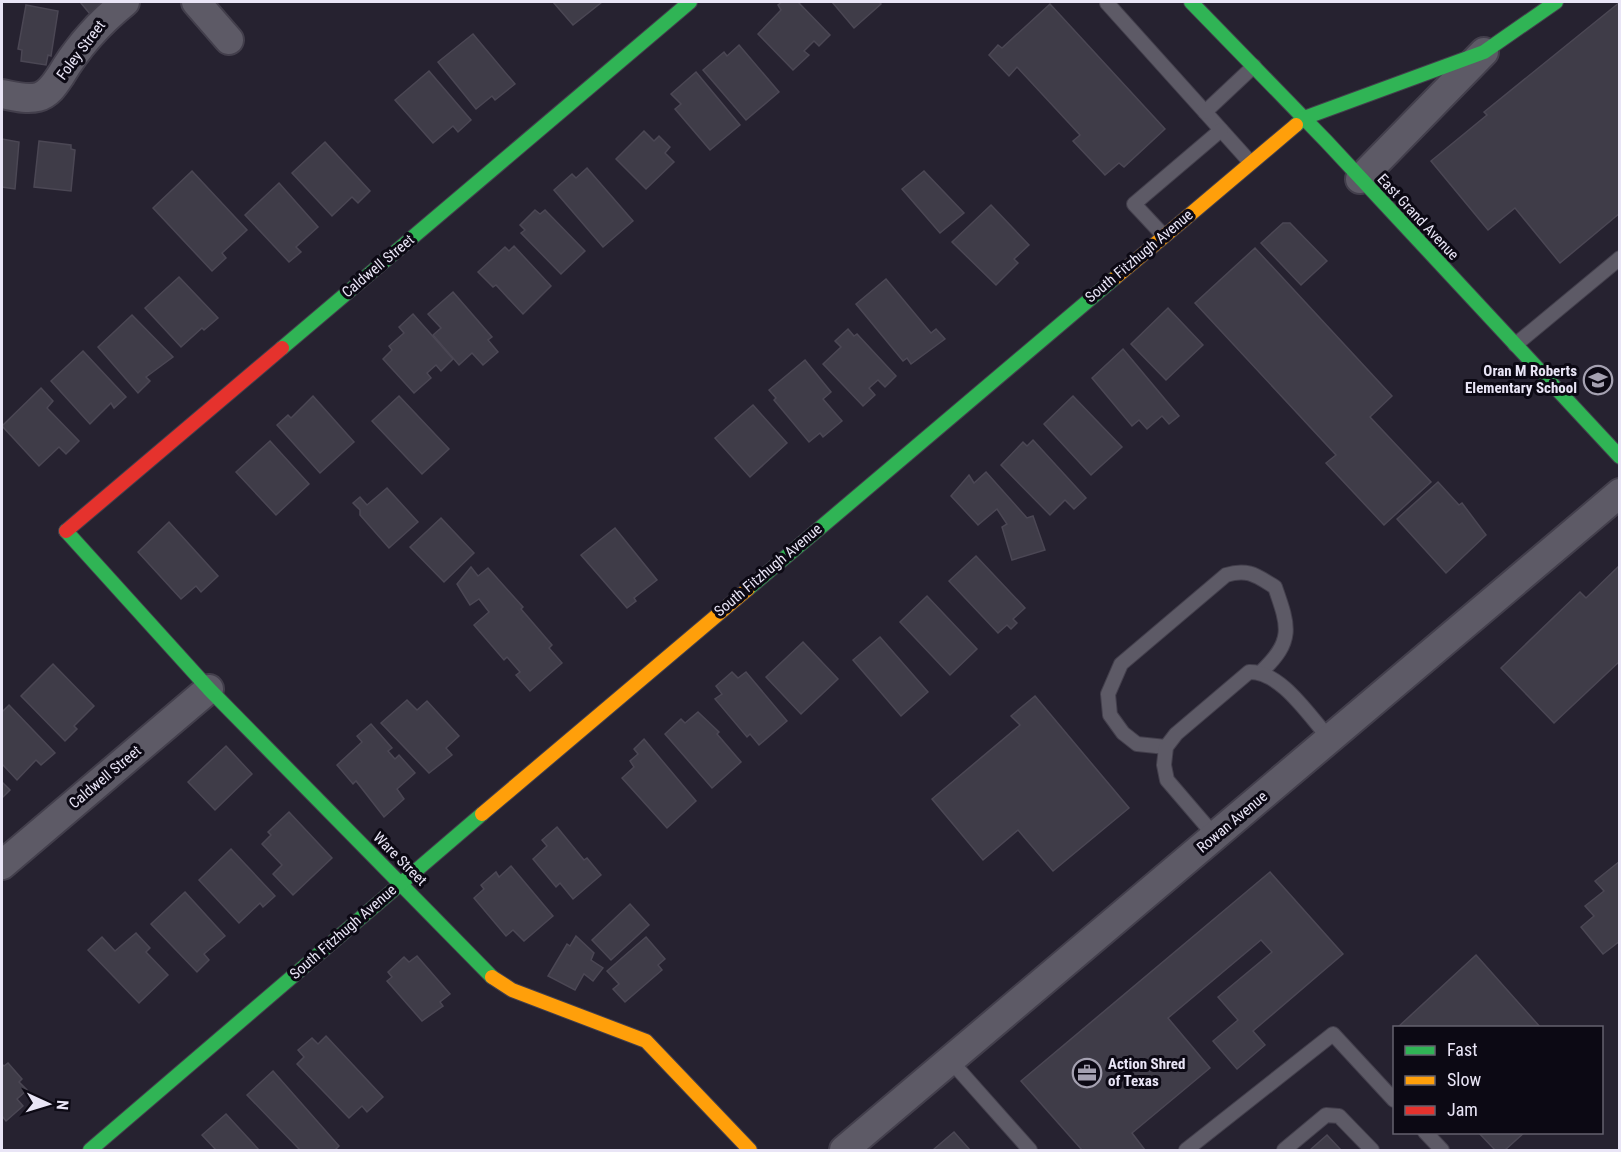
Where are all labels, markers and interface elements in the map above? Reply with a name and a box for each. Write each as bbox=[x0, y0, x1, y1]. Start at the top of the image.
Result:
street label: Foley Street bbox=[53, 17, 109, 83]
street label: East Grand Avenue bbox=[1374, 170, 1462, 264]
street label: South Fitzhugh Avenue bbox=[1081, 206, 1197, 306]
street label: Caldwell Street bbox=[338, 231, 418, 301]
place label: Oran M Roberts Elementary School bbox=[1465, 362, 1577, 397]
school or university icon: Oran M Roberts Elementary School bbox=[1582, 364, 1614, 396]
street label: South Fitzhugh Avenue bbox=[710, 520, 826, 620]
street label: Caldwell Street bbox=[65, 742, 145, 812]
street label: Rowan Avenue bbox=[1193, 787, 1271, 857]
street label: Ware Street bbox=[369, 828, 431, 890]
street label: South Fitzhugh Avenue bbox=[286, 881, 400, 983]
legend bbox=[1393, 1026, 1603, 1134]
text: Fast bbox=[1447, 1039, 1478, 1060]
place label: Action Shred of Texas bbox=[1108, 1055, 1185, 1090]
office icon: Action Shred of Texas bbox=[1071, 1057, 1103, 1089]
text: Slow bbox=[1447, 1069, 1482, 1090]
north arrow bbox=[18, 1074, 78, 1134]
text: N bbox=[53, 1099, 72, 1111]
text: Jam bbox=[1447, 1099, 1478, 1120]

